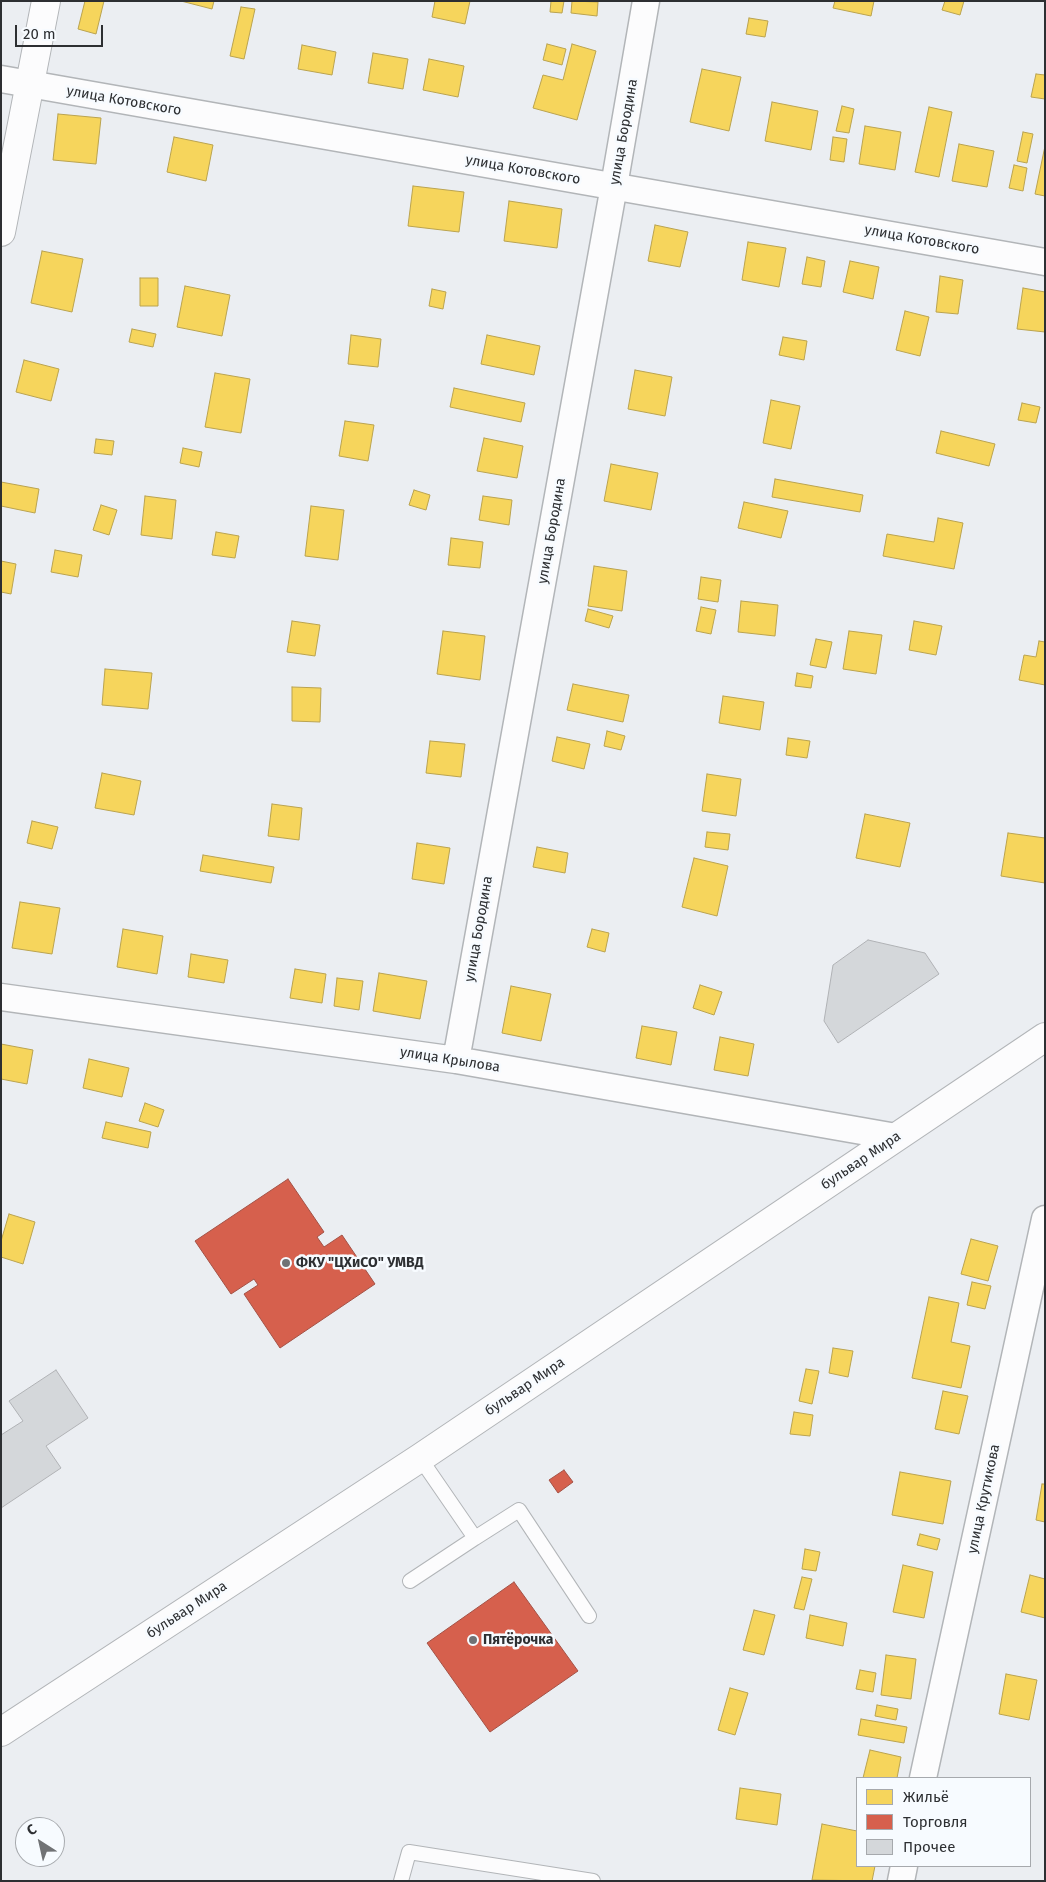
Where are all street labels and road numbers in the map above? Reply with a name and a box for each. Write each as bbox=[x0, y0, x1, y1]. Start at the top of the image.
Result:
street label: улица Бородина bbox=[606, 78, 642, 186]
street label: улица Котовского bbox=[65, 83, 183, 119]
street label: улица Котовского bbox=[464, 152, 582, 188]
street label: улица Котовского bbox=[863, 222, 981, 258]
street label: улица Бородина bbox=[534, 477, 570, 585]
street label: улица Бородина bbox=[461, 875, 497, 983]
street label: улица Крылова bbox=[399, 1044, 501, 1076]
street label: бульвар Мира bbox=[818, 1128, 904, 1194]
street label: бульвар Мира bbox=[482, 1354, 568, 1420]
street label: улица Крутикова bbox=[964, 1443, 1004, 1555]
street label: бульвар Мира bbox=[144, 1578, 230, 1642]

